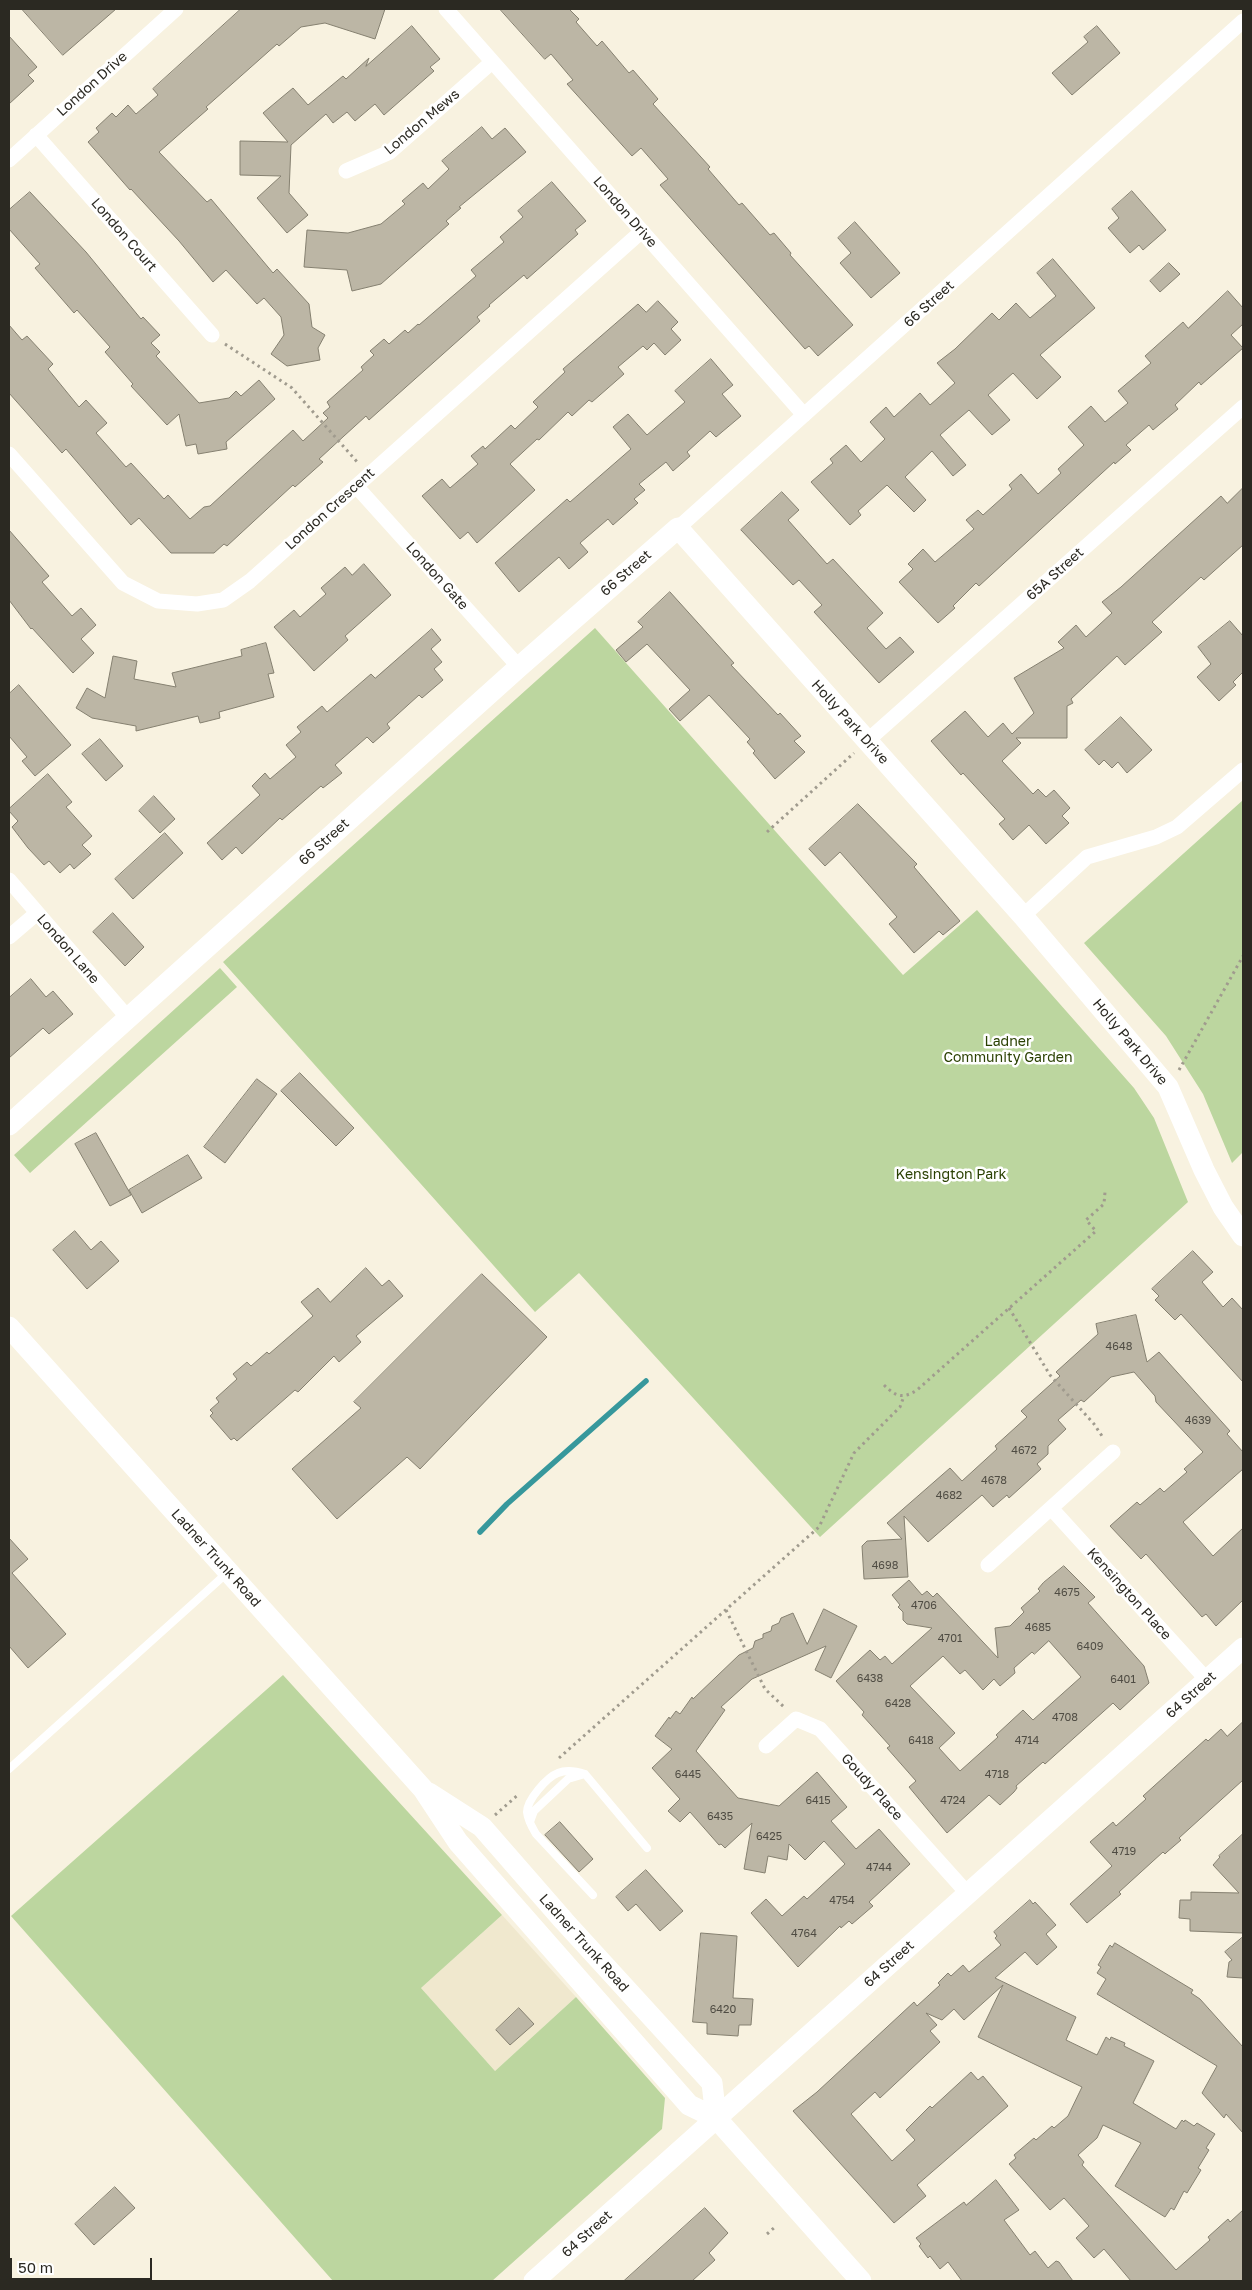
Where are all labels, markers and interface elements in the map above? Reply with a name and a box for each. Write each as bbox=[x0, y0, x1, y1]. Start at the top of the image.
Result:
street label: London Drive bbox=[53, 48, 131, 120]
street label: London Mews bbox=[381, 86, 463, 158]
street label: London Drive bbox=[590, 173, 660, 251]
street label: London Court bbox=[88, 195, 160, 275]
street label: 66 Street bbox=[900, 277, 958, 331]
street label: London Crescent bbox=[282, 465, 378, 553]
street label: London Gate bbox=[402, 539, 472, 613]
street label: 65A Street bbox=[1023, 544, 1087, 604]
street label: 66 Street bbox=[597, 546, 655, 600]
street label: Holly Park Drive bbox=[808, 676, 892, 768]
street label: 66 Street bbox=[295, 815, 353, 869]
street label: London Lane bbox=[33, 911, 103, 987]
street label: Holly Park Drive bbox=[1089, 995, 1171, 1089]
park label: Ladner Community Garden bbox=[943, 1034, 1073, 1066]
park label: Kensington Park bbox=[896, 1167, 1006, 1183]
house number: 4648 bbox=[1106, 1340, 1132, 1354]
house number: 4639 bbox=[1185, 1414, 1211, 1428]
house number: 4672 bbox=[1011, 1444, 1037, 1458]
house number: 4678 bbox=[981, 1474, 1007, 1488]
house number: 4682 bbox=[936, 1489, 962, 1503]
street label: Ladner Trunk Road bbox=[168, 1506, 264, 1610]
street label: Kensington Place bbox=[1083, 1545, 1175, 1643]
house number: 4698 bbox=[872, 1559, 898, 1573]
house number: 4675 bbox=[1054, 1586, 1080, 1600]
house number: 4706 bbox=[911, 1599, 937, 1613]
house number: 4685 bbox=[1025, 1621, 1051, 1635]
house number: 4701 bbox=[938, 1632, 962, 1646]
house number: 6409 bbox=[1077, 1640, 1103, 1654]
street label: 64 Street bbox=[1162, 1668, 1220, 1722]
house number: 6438 bbox=[857, 1672, 883, 1686]
house number: 6401 bbox=[1110, 1673, 1136, 1687]
house number: 6428 bbox=[885, 1697, 911, 1711]
house number: 4708 bbox=[1052, 1711, 1078, 1725]
house number: 6418 bbox=[908, 1734, 934, 1748]
house number: 4714 bbox=[1015, 1734, 1039, 1748]
street label: Goudy Place bbox=[838, 1750, 906, 1824]
house number: 6445 bbox=[675, 1768, 701, 1782]
house number: 4718 bbox=[985, 1768, 1009, 1782]
house number: 6415 bbox=[805, 1794, 831, 1808]
house number: 4724 bbox=[940, 1794, 966, 1808]
house number: 6435 bbox=[707, 1810, 733, 1824]
house number: 6425 bbox=[756, 1830, 782, 1844]
house number: 4719 bbox=[1112, 1845, 1136, 1859]
house number: 4744 bbox=[866, 1861, 892, 1875]
street label: Ladner Trunk Road bbox=[536, 1891, 632, 1995]
house number: 4754 bbox=[829, 1894, 855, 1908]
house number: 4764 bbox=[791, 1927, 817, 1941]
street label: 64 Street bbox=[860, 1937, 918, 1991]
house number: 6420 bbox=[710, 2003, 736, 2017]
street label: 64 Street bbox=[558, 2207, 616, 2261]
scale bar bbox=[12, 2248, 155, 2280]
text: 50 m bbox=[18, 2258, 53, 2276]

